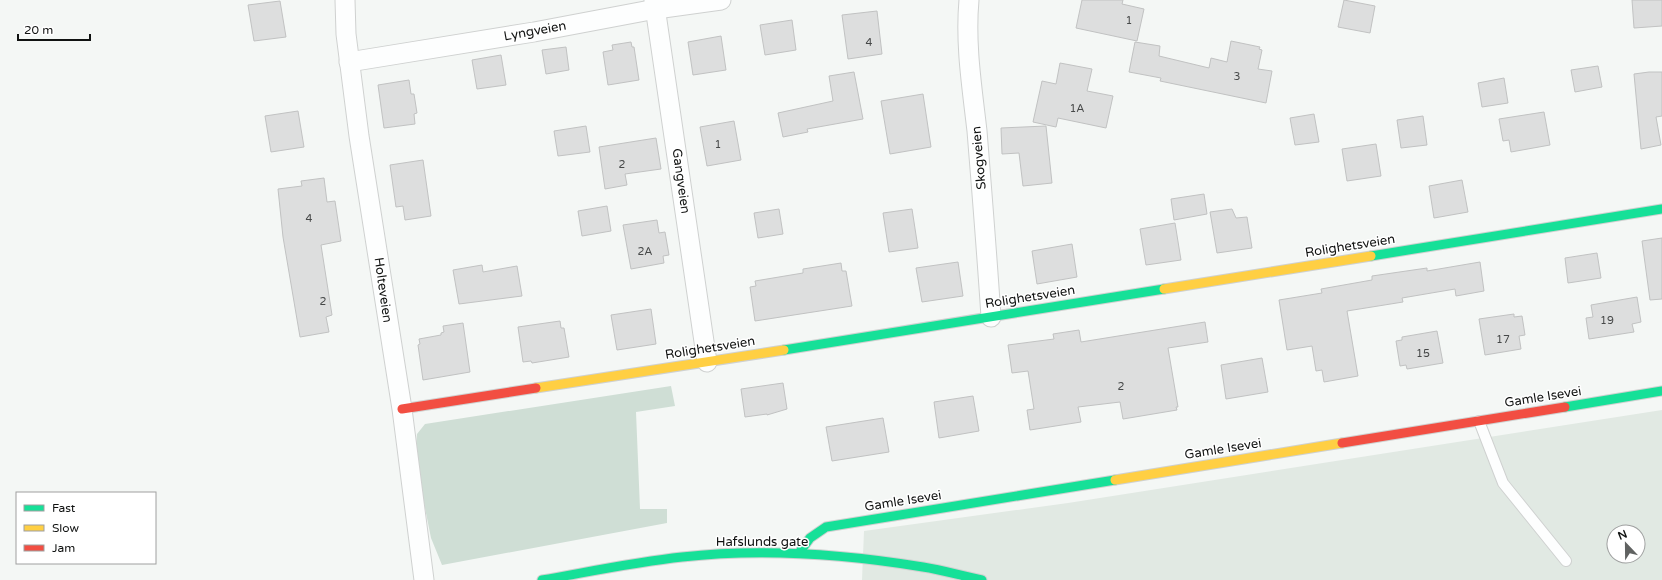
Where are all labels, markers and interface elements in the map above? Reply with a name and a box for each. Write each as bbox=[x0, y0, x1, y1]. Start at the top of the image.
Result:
house number: 1 bbox=[1126, 14, 1132, 27]
scale bar bbox=[18, 16, 90, 42]
street label: Lyngveien bbox=[502, 18, 568, 44]
text: 20 m bbox=[24, 23, 53, 37]
house number: 4 bbox=[866, 36, 873, 49]
house number: 3 bbox=[1234, 70, 1241, 83]
house number: 1A bbox=[1069, 102, 1085, 115]
street label: Skogveien bbox=[968, 126, 990, 190]
house number: 1 bbox=[715, 138, 721, 151]
street label: Gangveien bbox=[668, 147, 694, 215]
house number: 2 bbox=[619, 158, 626, 171]
house number: 4 bbox=[306, 212, 313, 225]
street label: Rolighetsveien bbox=[1304, 231, 1396, 261]
house number: 2A bbox=[637, 245, 653, 258]
street label: Holteveien bbox=[371, 256, 395, 324]
street label: Rolighetsveien bbox=[984, 282, 1076, 312]
house number: 2 bbox=[320, 295, 327, 308]
house number: 19 bbox=[1600, 314, 1614, 327]
street label: Rolighetsveien bbox=[664, 333, 756, 363]
house number: 17 bbox=[1496, 333, 1510, 346]
house number: 15 bbox=[1416, 347, 1430, 360]
house number: 2 bbox=[1118, 380, 1125, 393]
street label: Gamle Isevei bbox=[1503, 383, 1583, 411]
street label: Gamle Isevei bbox=[1183, 435, 1263, 463]
street label: Gamle Isevei bbox=[863, 487, 943, 515]
legend bbox=[16, 492, 156, 564]
text: Fast bbox=[52, 501, 76, 515]
text: Slow bbox=[52, 521, 79, 535]
north arrow bbox=[1606, 524, 1646, 564]
text: N bbox=[1616, 528, 1629, 543]
street label: Hafslunds gate bbox=[716, 534, 808, 550]
text: Jam bbox=[52, 541, 75, 555]

